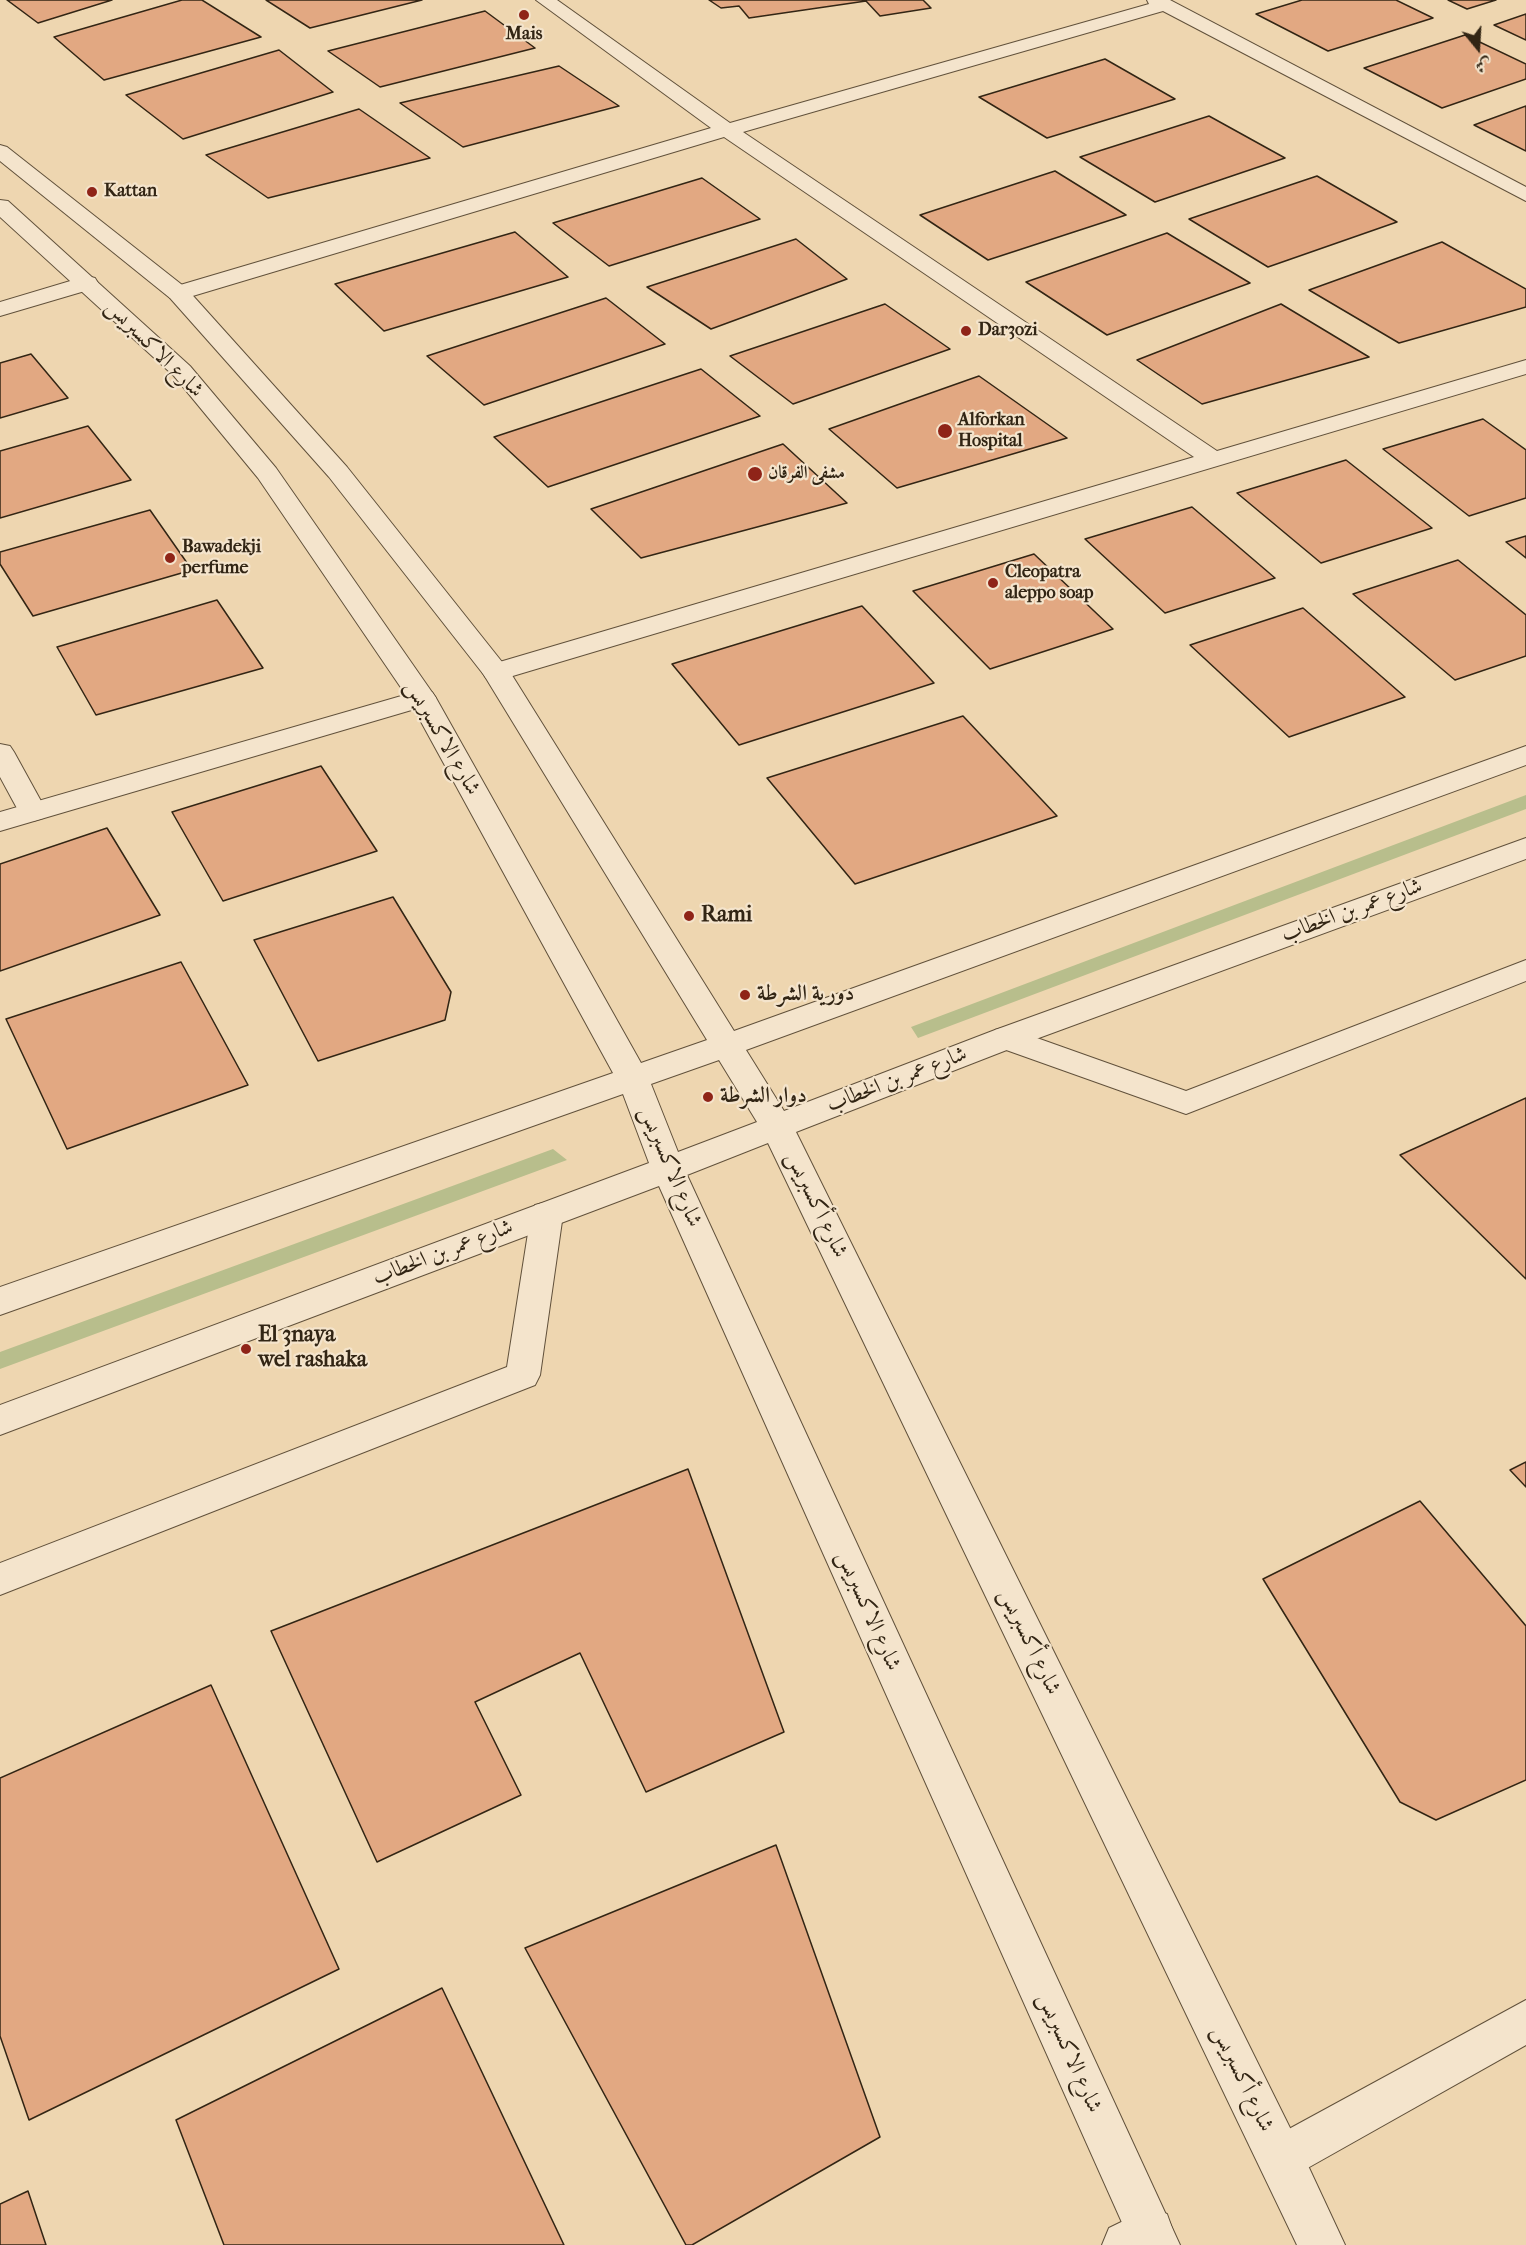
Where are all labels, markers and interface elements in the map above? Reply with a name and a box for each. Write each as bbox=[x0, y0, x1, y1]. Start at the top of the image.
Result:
marker: Mais bbox=[517, 8, 531, 22]
north arrow bbox=[1448, 18, 1508, 78]
place label: Mais bbox=[506, 24, 542, 46]
text: ش bbox=[1473, 54, 1494, 77]
place label: Kattan bbox=[104, 181, 157, 203]
marker: Kattan bbox=[85, 185, 99, 199]
street label: شارع الاكسبريس bbox=[99, 294, 209, 404]
place label: Dar3ozi bbox=[978, 320, 1037, 342]
marker: Dar3ozi bbox=[959, 324, 973, 338]
place label: Alforkan Hospital bbox=[958, 410, 1025, 452]
marker: Alforkan Hospital bbox=[936, 422, 954, 440]
place label: مشفى الفرقان bbox=[768, 463, 845, 485]
marker: مشفى الفرقان bbox=[746, 465, 764, 483]
place label: Bawadekji perfume bbox=[182, 537, 261, 580]
marker: Bawadekji perfume bbox=[163, 551, 177, 565]
place label: Cleopatra aleppo soap bbox=[1005, 562, 1093, 604]
marker: Cleopatra aleppo soap bbox=[986, 576, 1000, 590]
street label: شارع الاكسبريس bbox=[398, 676, 486, 800]
street label: شارع عمر بن الخطاب bbox=[1278, 873, 1426, 949]
place label: Rami bbox=[701, 903, 752, 929]
marker: Rami bbox=[682, 909, 696, 923]
place label: دورية الشرطة bbox=[757, 982, 854, 1008]
marker: دورية الشرطة bbox=[738, 988, 752, 1002]
street label: شارع عمر بن الخطاب bbox=[823, 1041, 971, 1119]
place label: دوار الشرطة bbox=[720, 1084, 807, 1110]
marker: دوار الشرطة bbox=[701, 1090, 715, 1104]
street label: شارع الاكسبريس bbox=[633, 1103, 707, 1231]
street label: شارع أكسبريس bbox=[779, 1148, 853, 1262]
street label: شارع عمر بن الخطاب bbox=[369, 1214, 517, 1292]
place label: El 3naya wel rashaka bbox=[258, 1323, 367, 1374]
marker: El 3naya wel rashaka bbox=[239, 1342, 253, 1356]
street label: شارع الاكسبريس bbox=[830, 1547, 906, 1675]
street label: شارع أكسبريس bbox=[992, 1585, 1066, 1699]
street label: شارع الاكسبريس bbox=[1031, 1989, 1107, 2117]
street label: شارع أكسبريس bbox=[1205, 2022, 1279, 2136]

